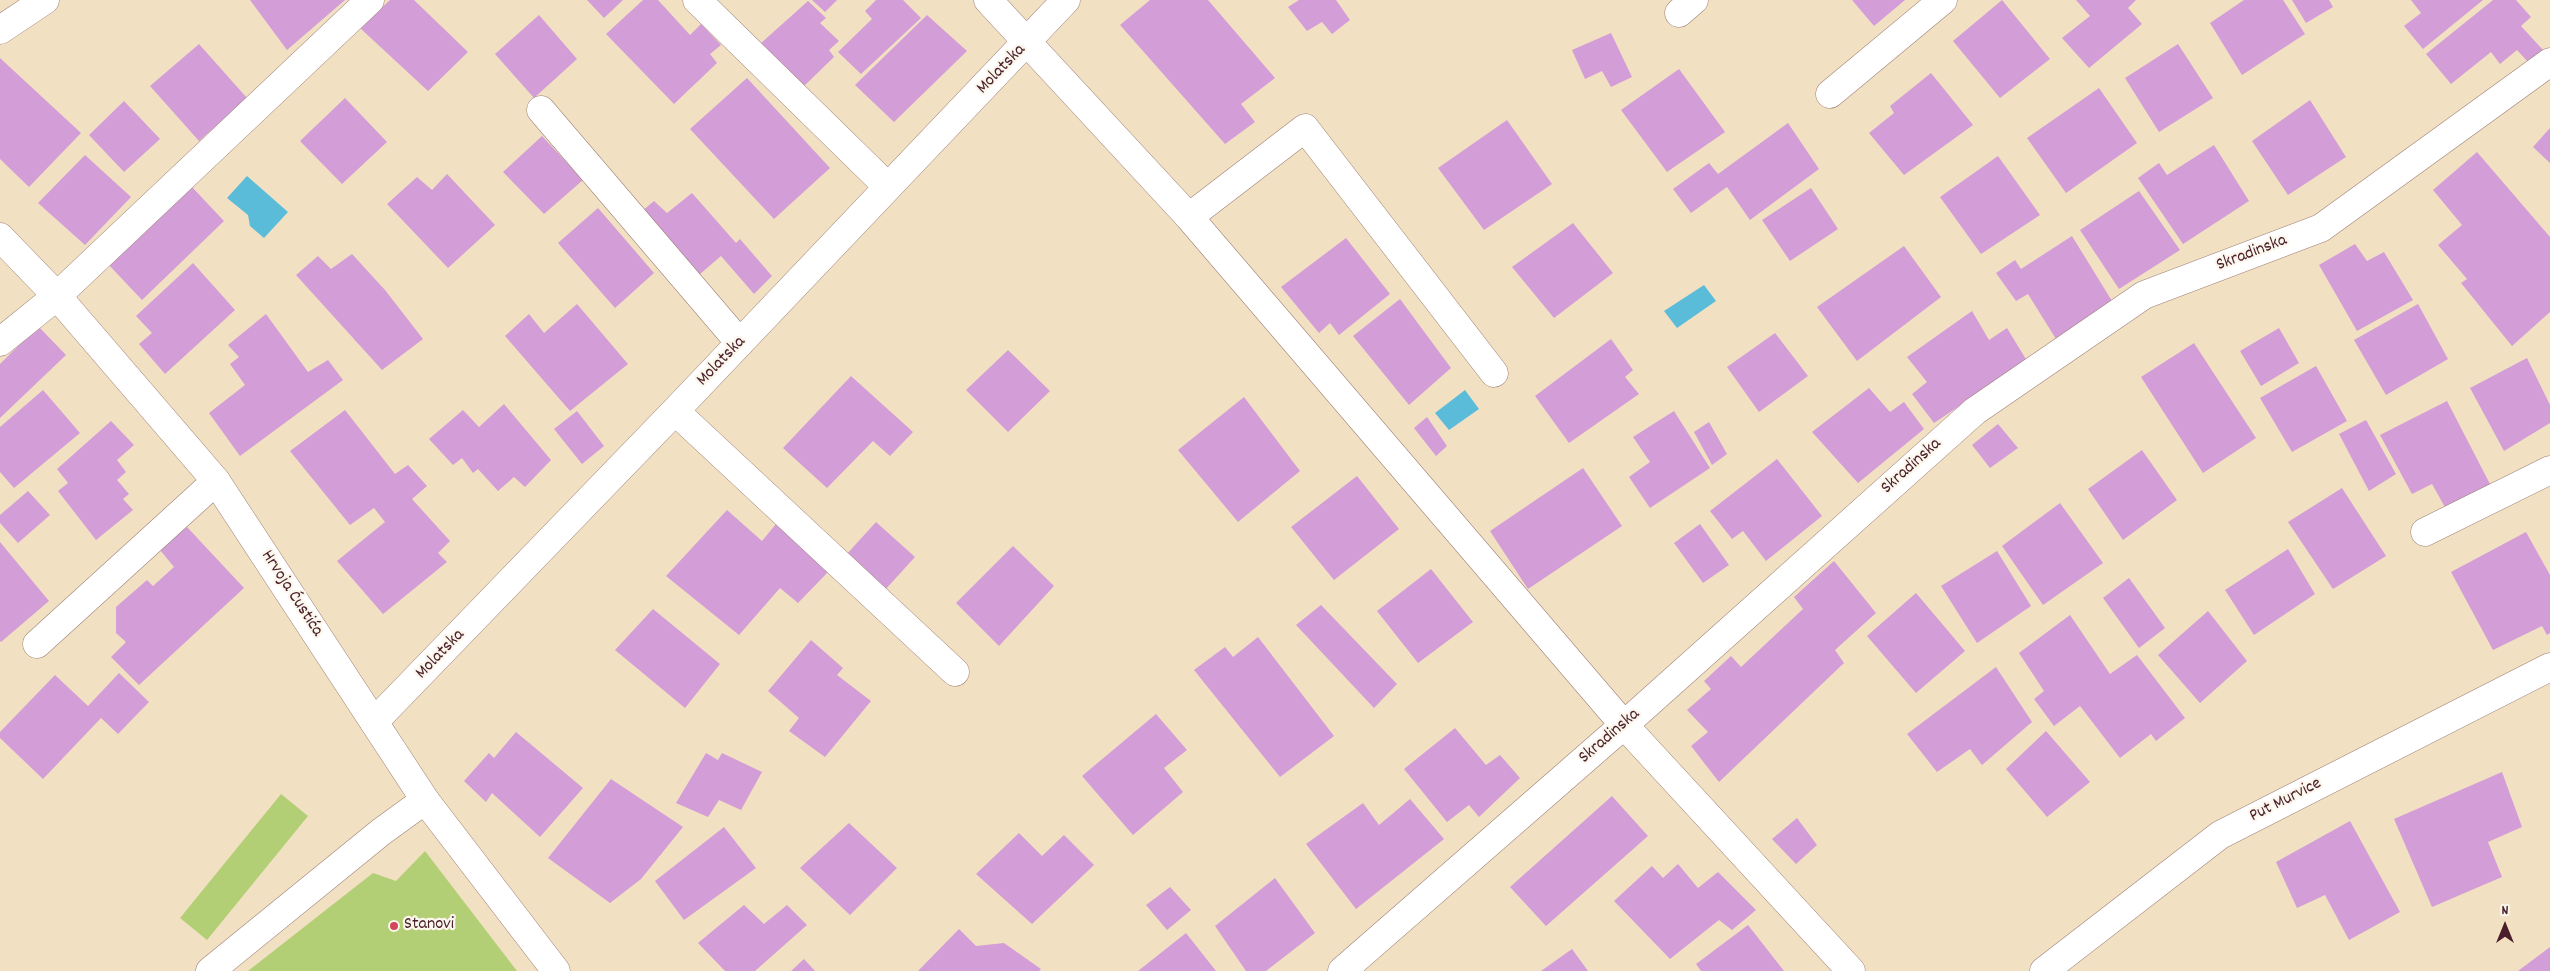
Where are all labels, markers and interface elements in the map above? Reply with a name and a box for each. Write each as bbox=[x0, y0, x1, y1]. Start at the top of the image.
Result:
street label: Molatska bbox=[973, 40, 1031, 100]
street label: Skradinska bbox=[2214, 231, 2290, 277]
street label: Molatska bbox=[693, 332, 751, 392]
street label: Skradinska bbox=[1877, 434, 1947, 500]
street label: Hrvoja Ćustića bbox=[255, 547, 327, 641]
street label: Molatska bbox=[412, 625, 470, 685]
street label: Skradinska bbox=[1575, 705, 1645, 769]
street label: Put Murvice bbox=[2247, 774, 2325, 828]
north arrow bbox=[2480, 901, 2530, 951]
text: N bbox=[2502, 901, 2508, 921]
place label: Stanovi bbox=[404, 915, 454, 937]
marker: Stanovi bbox=[388, 920, 400, 932]

